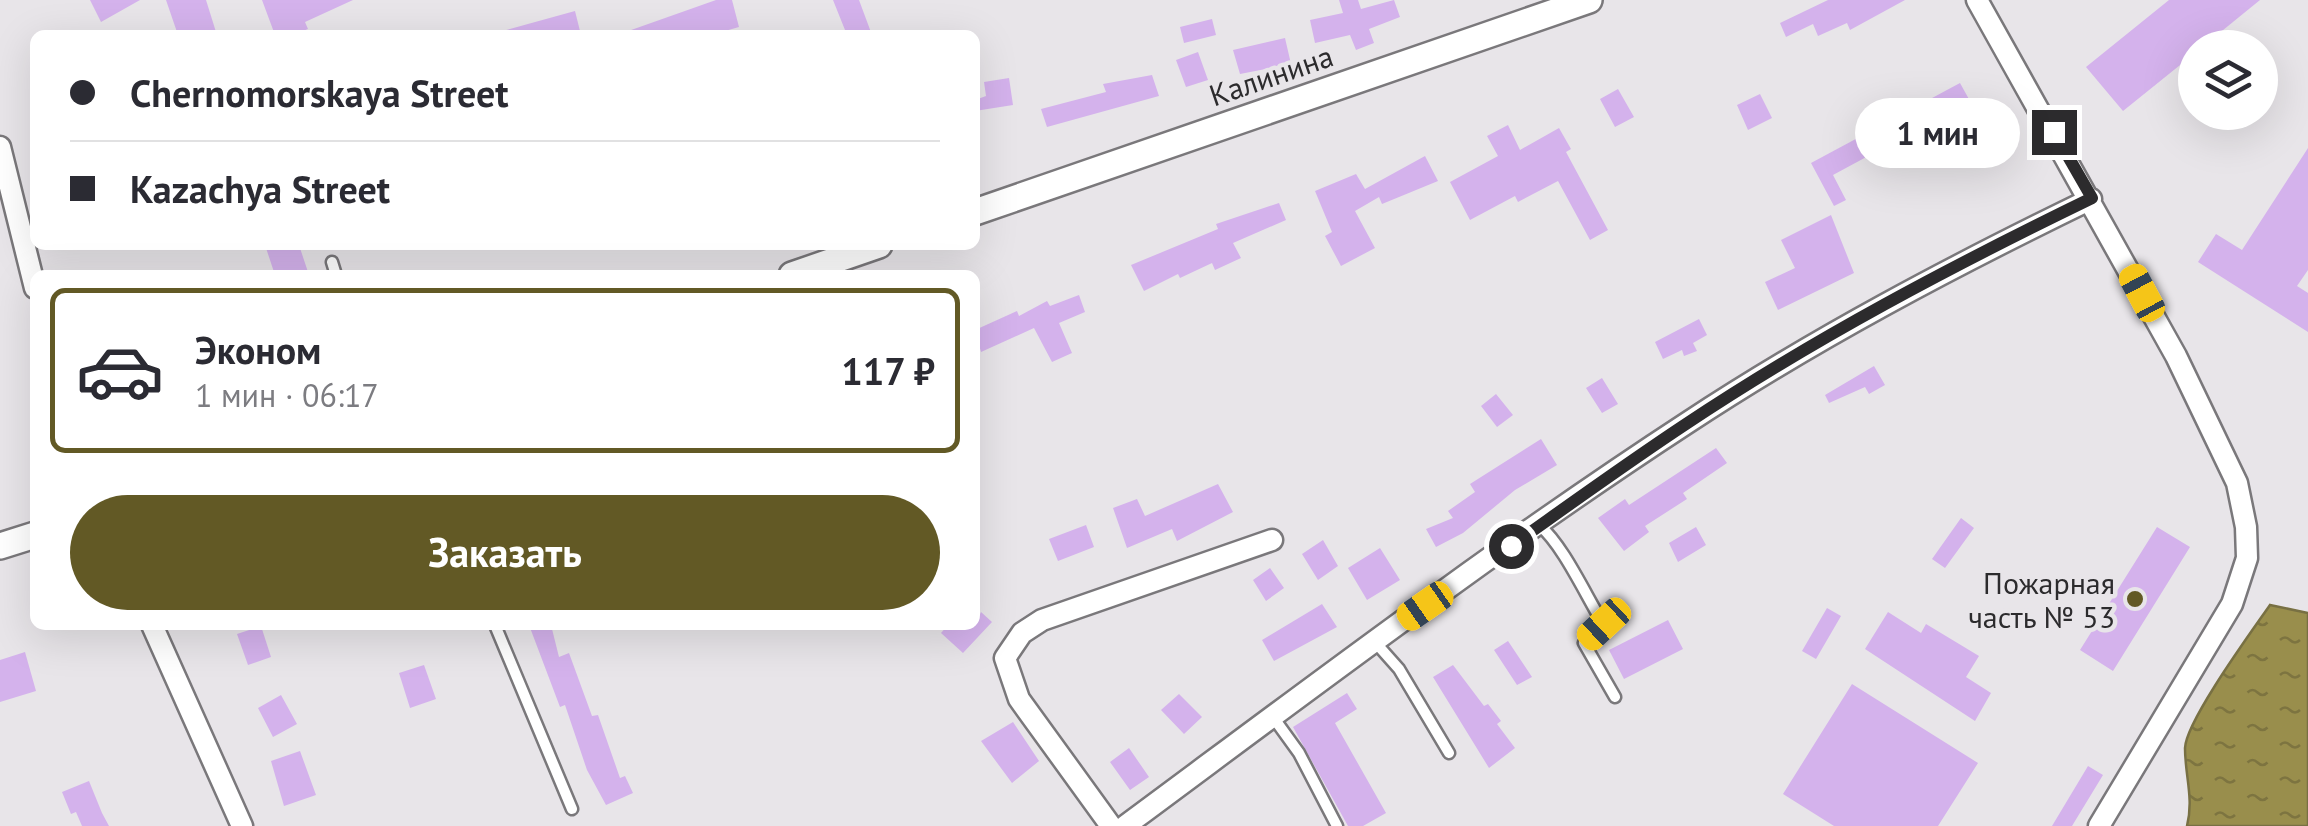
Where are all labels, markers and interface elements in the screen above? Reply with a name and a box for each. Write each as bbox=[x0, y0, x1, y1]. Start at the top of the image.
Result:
map controls bbox=[2178, 30, 2278, 130]
button: layers bbox=[2178, 30, 2278, 130]
street label: Калинина bbox=[1204, 36, 1338, 114]
text: Chernomorskaya Street bbox=[130, 68, 509, 117]
callout: 1 мин bbox=[1854, 97, 2019, 167]
route end bbox=[2032, 110, 2077, 155]
text: 1 мин bbox=[1896, 112, 1979, 154]
text: Kazachya Street bbox=[130, 164, 390, 213]
car bbox=[2115, 259, 2169, 327]
text: Эконом bbox=[195, 325, 321, 374]
icon: car bbox=[75, 326, 165, 416]
text: 117 ₽ bbox=[841, 346, 935, 395]
text: 1 мин · 06:17 bbox=[195, 374, 379, 416]
button: Заказать bbox=[70, 495, 940, 610]
route start bbox=[1489, 524, 1534, 569]
place label: Пожарная часть № 53 bbox=[1968, 563, 2115, 636]
car bbox=[1392, 577, 1458, 635]
marker: Пожарная часть № 53 bbox=[2124, 588, 2146, 610]
car bbox=[1572, 593, 1636, 655]

